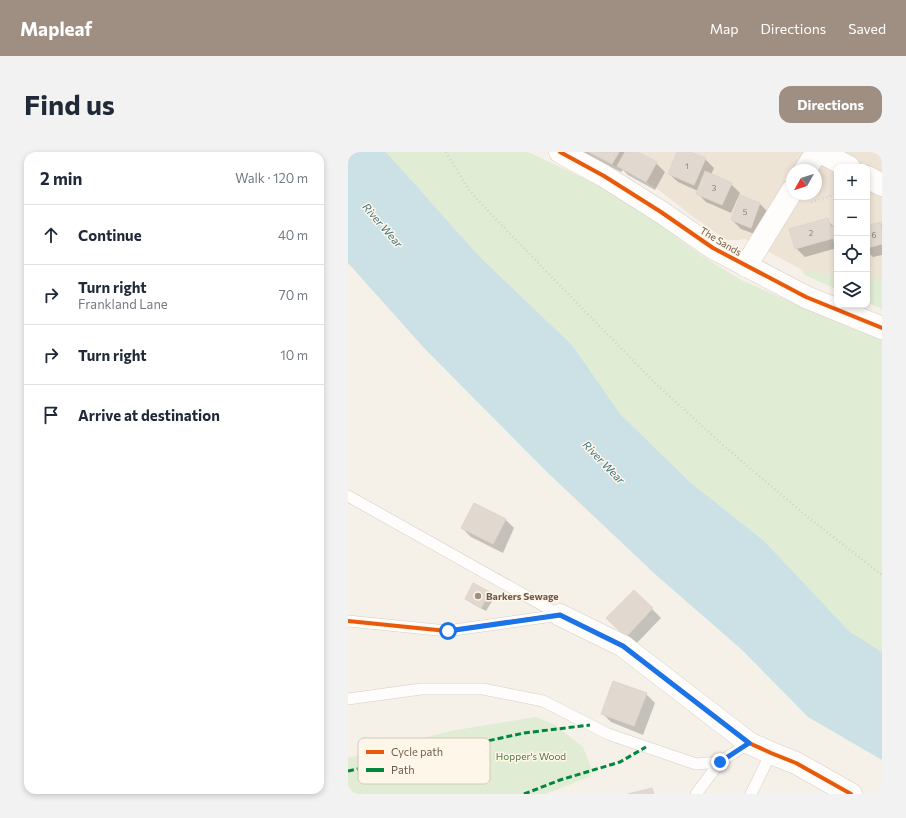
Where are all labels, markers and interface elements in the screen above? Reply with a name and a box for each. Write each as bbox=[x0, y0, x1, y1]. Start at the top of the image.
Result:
text: Mapleaf bbox=[20, 17, 92, 40]
text: Map bbox=[710, 20, 739, 37]
text: Directions bbox=[761, 20, 826, 37]
text: Saved bbox=[848, 20, 886, 37]
button: Directions bbox=[779, 86, 882, 123]
text: Find us bbox=[24, 87, 115, 121]
house number: 1 bbox=[685, 161, 689, 171]
north arrow bbox=[786, 164, 822, 200]
map controls bbox=[834, 164, 870, 308]
button: + bbox=[834, 164, 870, 200]
text: 2 min bbox=[40, 168, 82, 189]
text: Walk · 120 m bbox=[235, 170, 308, 186]
house number: 3 bbox=[712, 183, 717, 193]
water label: River Wear bbox=[360, 200, 406, 250]
button: − bbox=[834, 200, 870, 236]
house number: 5 bbox=[743, 207, 748, 217]
icon: ahead bbox=[40, 224, 62, 246]
street label: The Sands bbox=[698, 224, 744, 258]
text: Continue bbox=[78, 226, 142, 244]
text: 40 m bbox=[278, 227, 308, 243]
house number: 2 bbox=[809, 228, 814, 238]
house number: 6 bbox=[872, 230, 877, 240]
button: locate bbox=[834, 236, 870, 272]
button: layers bbox=[834, 272, 870, 308]
text: Turn right bbox=[78, 278, 147, 296]
icon: right bbox=[40, 284, 62, 306]
text: 70 m bbox=[279, 287, 308, 303]
text: Frankland Lane bbox=[78, 296, 168, 312]
icon: right bbox=[40, 344, 62, 366]
text: Turn right bbox=[78, 346, 147, 364]
text: 10 m bbox=[280, 347, 308, 363]
icon: arrive bbox=[40, 404, 62, 426]
text: Arrive at destination bbox=[78, 406, 220, 424]
water label: River Wear bbox=[580, 438, 628, 487]
place label: Barkers Sewage bbox=[486, 590, 559, 602]
marker: Barkers Sewage bbox=[473, 591, 483, 601]
route start bbox=[439, 622, 457, 640]
legend bbox=[358, 738, 490, 784]
text: Cycle path bbox=[391, 745, 443, 758]
park label: Hopper's Wood bbox=[496, 750, 566, 762]
route end bbox=[711, 753, 729, 771]
text: Path bbox=[391, 763, 414, 776]

